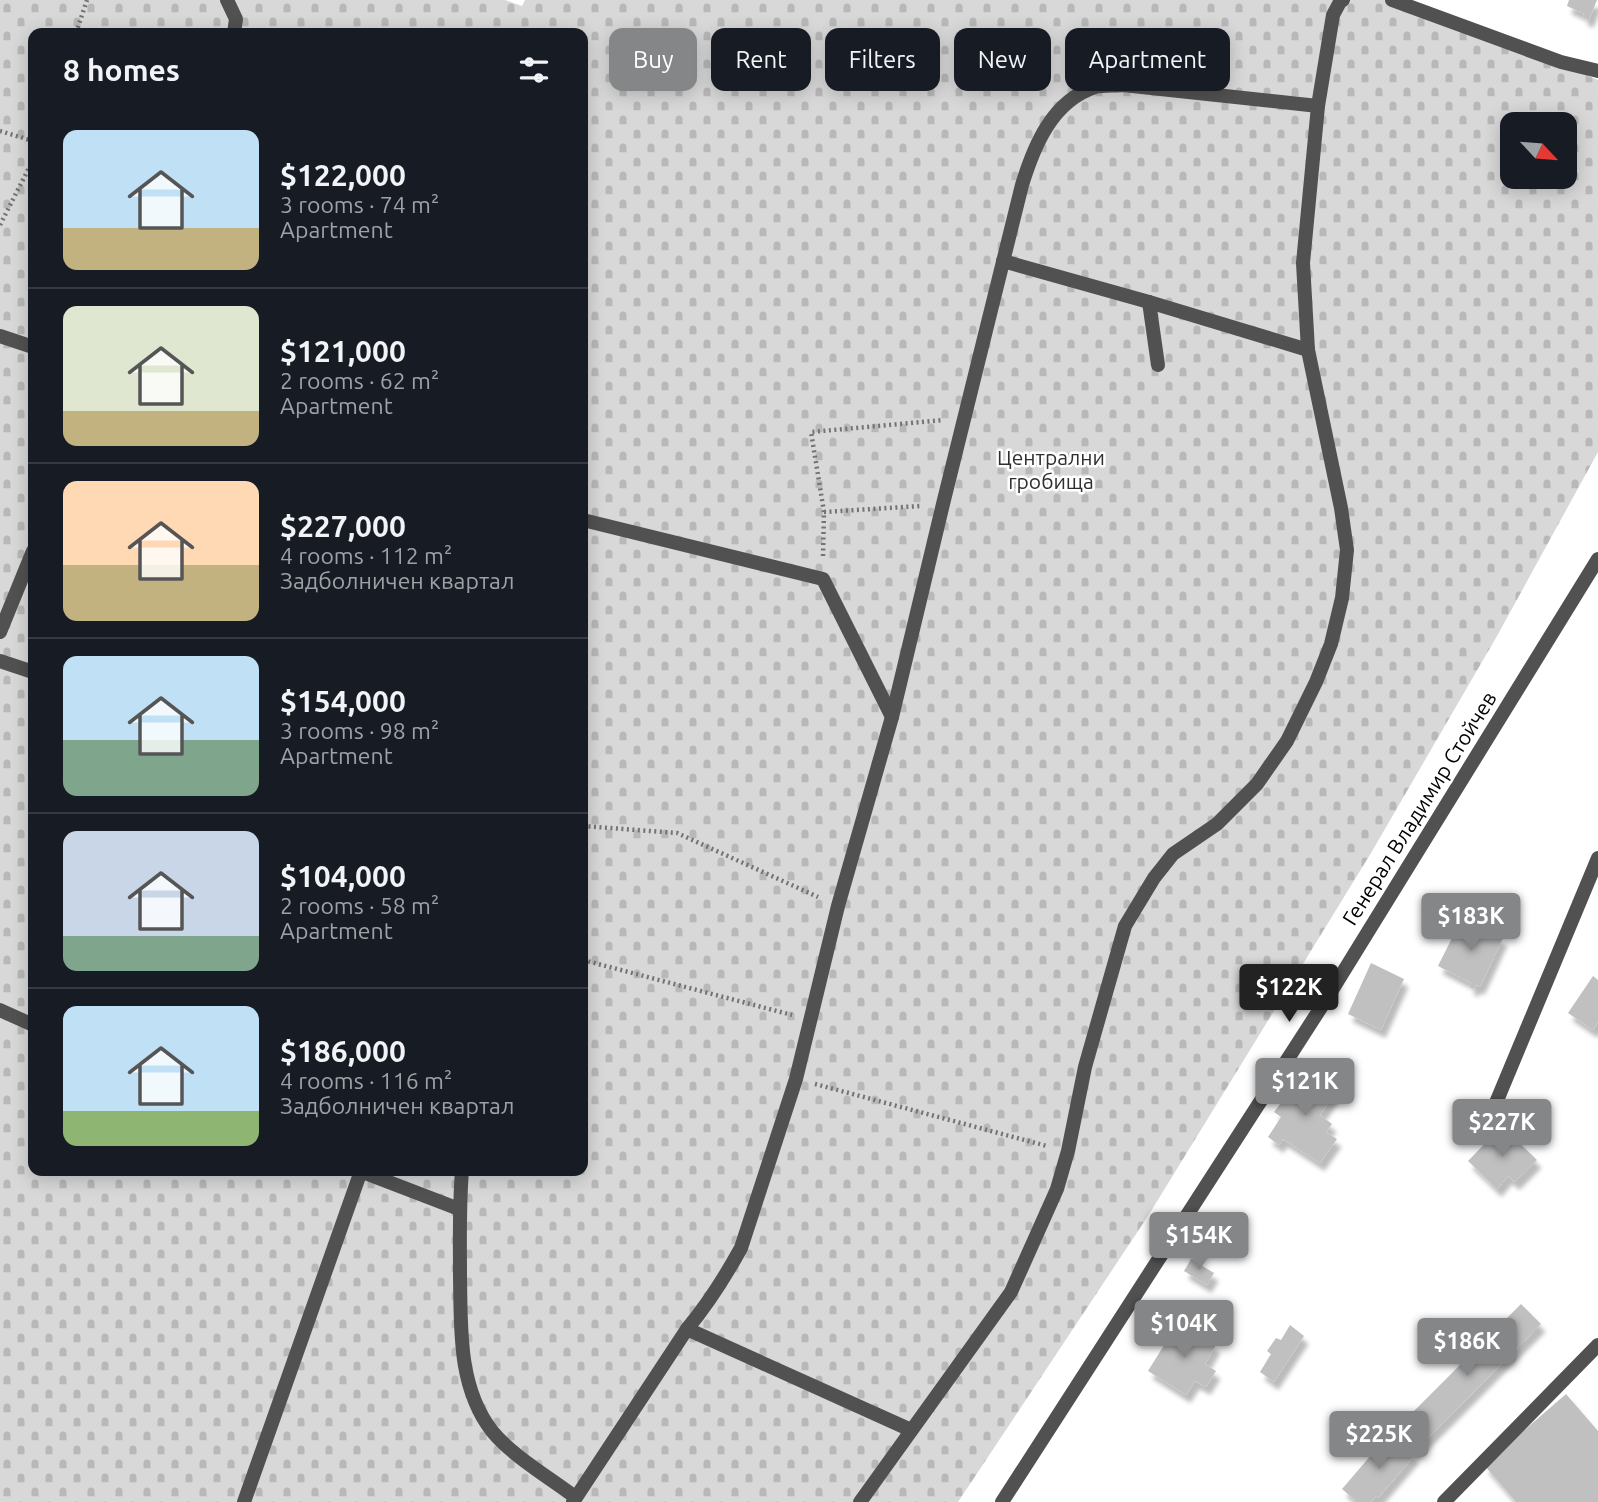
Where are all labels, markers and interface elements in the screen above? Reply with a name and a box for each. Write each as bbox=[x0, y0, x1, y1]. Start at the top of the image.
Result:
chip: Buy bbox=[609, 28, 697, 91]
chip: Rent bbox=[711, 28, 811, 91]
chip: Filters bbox=[825, 28, 940, 91]
chip: New bbox=[954, 28, 1051, 91]
chip: Apartment bbox=[1065, 28, 1230, 91]
icon: filters bbox=[515, 51, 553, 89]
text: 8 homes bbox=[63, 53, 180, 87]
north arrow bbox=[1500, 112, 1577, 189]
map controls bbox=[1500, 112, 1577, 189]
icon: home bbox=[119, 158, 203, 242]
text: $122,000 bbox=[280, 158, 406, 192]
text: 3 rooms · 74 m² bbox=[280, 192, 439, 217]
text: Apartment bbox=[280, 217, 393, 242]
icon: home bbox=[119, 334, 203, 418]
text: $121,000 bbox=[280, 334, 406, 368]
text: 2 rooms · 62 m² bbox=[280, 368, 439, 393]
text: Apartment bbox=[280, 393, 393, 418]
park label: Централни гробища bbox=[997, 445, 1105, 493]
icon: home bbox=[119, 509, 203, 593]
text: $227,000 bbox=[280, 509, 406, 543]
text: 4 rooms · 112 m² bbox=[280, 543, 452, 568]
text: Задболничен квартал bbox=[280, 568, 514, 593]
icon: home bbox=[119, 684, 203, 768]
text: $154,000 bbox=[280, 684, 406, 718]
street label: Генерал Владимир Стойчев bbox=[1337, 687, 1501, 929]
text: 3 rooms · 98 m² bbox=[280, 718, 439, 743]
text: Apartment bbox=[280, 743, 393, 768]
icon: home bbox=[119, 859, 203, 943]
text: $104,000 bbox=[280, 859, 406, 893]
text: 2 rooms · 58 m² bbox=[280, 893, 439, 918]
pin: $183K bbox=[1422, 894, 1520, 953]
text: $183K bbox=[1437, 903, 1505, 928]
text: Apartment bbox=[280, 918, 393, 943]
pin: $122K bbox=[1240, 964, 1338, 1024]
text: $122K bbox=[1255, 974, 1323, 999]
icon: home bbox=[119, 1034, 203, 1118]
text: $186,000 bbox=[280, 1034, 406, 1068]
pin: $121K bbox=[1256, 1058, 1354, 1118]
text: 4 rooms · 116 m² bbox=[280, 1068, 452, 1093]
text: $121K bbox=[1271, 1068, 1339, 1093]
text: Задболничен квартал bbox=[280, 1093, 514, 1118]
pin: $227K bbox=[1453, 1100, 1551, 1159]
text: $227K bbox=[1468, 1109, 1536, 1134]
pin: $154K bbox=[1150, 1212, 1248, 1272]
text: $154K bbox=[1165, 1222, 1233, 1247]
pin: $104K bbox=[1135, 1300, 1233, 1360]
text: $104K bbox=[1150, 1310, 1218, 1335]
pin: $186K bbox=[1418, 1318, 1516, 1378]
text: $186K bbox=[1433, 1328, 1501, 1353]
pin: $225K bbox=[1330, 1412, 1428, 1471]
text: $225K bbox=[1345, 1421, 1413, 1446]

